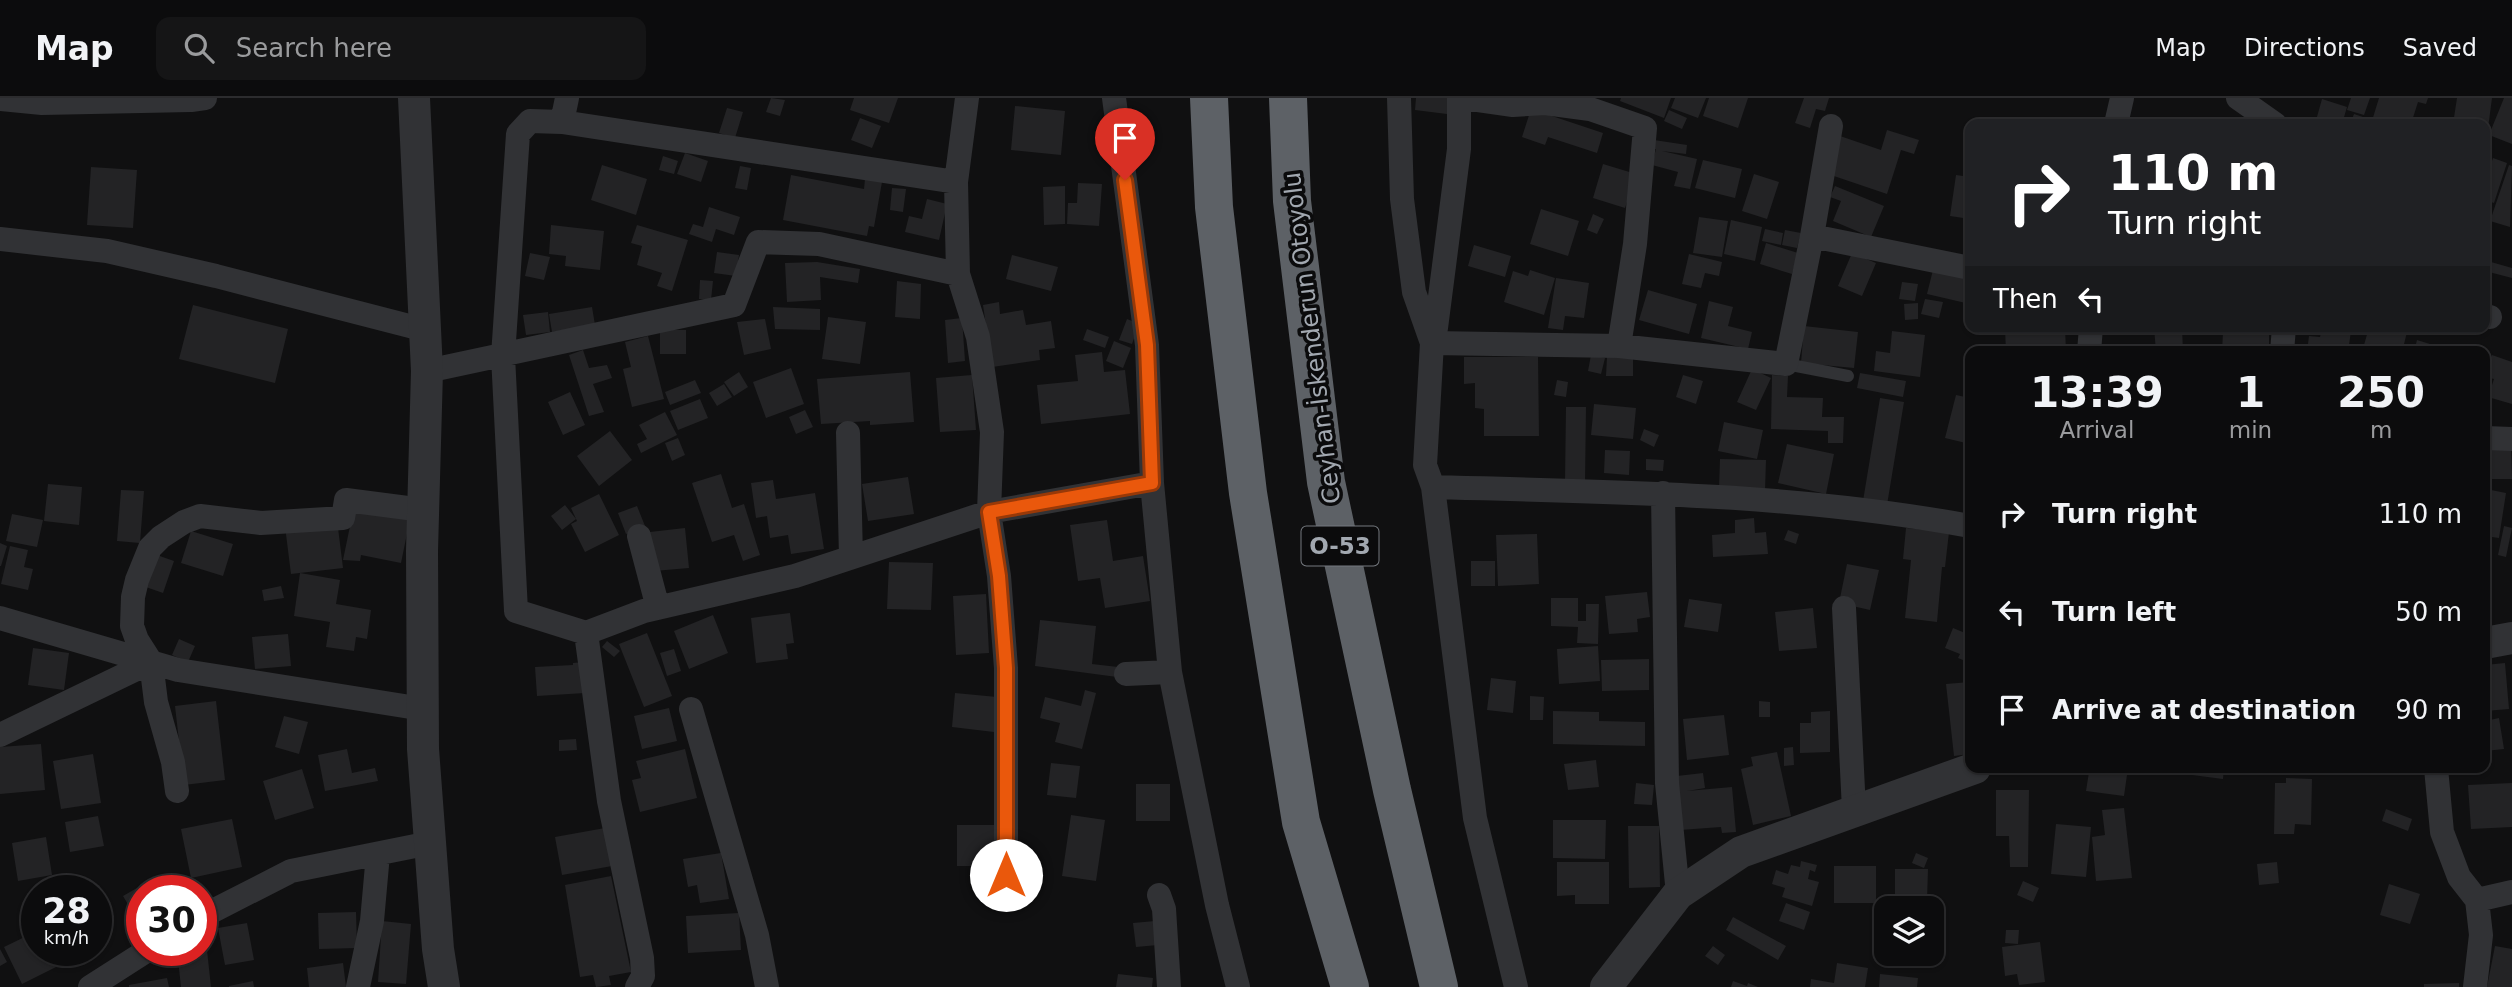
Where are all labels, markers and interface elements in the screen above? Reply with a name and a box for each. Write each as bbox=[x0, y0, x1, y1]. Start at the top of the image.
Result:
search box bbox=[156, 17, 646, 80]
text: Map bbox=[35, 29, 114, 68]
icon: search bbox=[180, 29, 218, 67]
text: Search here bbox=[236, 33, 392, 63]
text: Map bbox=[2155, 34, 2206, 62]
text: Directions bbox=[2244, 34, 2365, 62]
text: Saved bbox=[2403, 34, 2477, 62]
pin bbox=[1095, 108, 1155, 180]
icon: arrive bbox=[1106, 119, 1144, 157]
text: 110 m bbox=[2108, 145, 2278, 202]
icon: right bbox=[1993, 147, 2084, 238]
street label: Ceyhan-İskenderun Otoyolu bbox=[1277, 171, 1346, 505]
text: Turn right bbox=[2108, 204, 2261, 242]
icon: left bbox=[2072, 280, 2110, 318]
text: Then bbox=[1993, 284, 2058, 314]
text: 13:39 bbox=[2030, 368, 2164, 417]
text: 1 bbox=[2236, 368, 2265, 417]
text: 250 bbox=[2337, 368, 2425, 417]
text: Arrival bbox=[2060, 417, 2134, 443]
text: min bbox=[2229, 417, 2272, 443]
text: m bbox=[2370, 417, 2392, 443]
icon: right bbox=[1993, 495, 2031, 533]
text: Turn right bbox=[2052, 499, 2197, 529]
text: 110 m bbox=[2379, 499, 2462, 529]
road number: O-53 bbox=[1302, 526, 1378, 566]
icon: left bbox=[1993, 593, 2031, 631]
text: Turn left bbox=[2052, 597, 2176, 627]
text: 50 m bbox=[2395, 597, 2462, 627]
icon: arrive bbox=[1993, 691, 2031, 729]
text: Arrive at destination bbox=[2052, 695, 2356, 725]
text: 90 m bbox=[2395, 695, 2462, 725]
position arrow bbox=[969, 838, 1043, 912]
speed limit sign: 30 bbox=[126, 875, 217, 966]
text: 28 bbox=[42, 891, 91, 931]
map controls bbox=[1874, 896, 1944, 966]
button: layers bbox=[1874, 896, 1944, 966]
text: km/h bbox=[44, 927, 89, 948]

